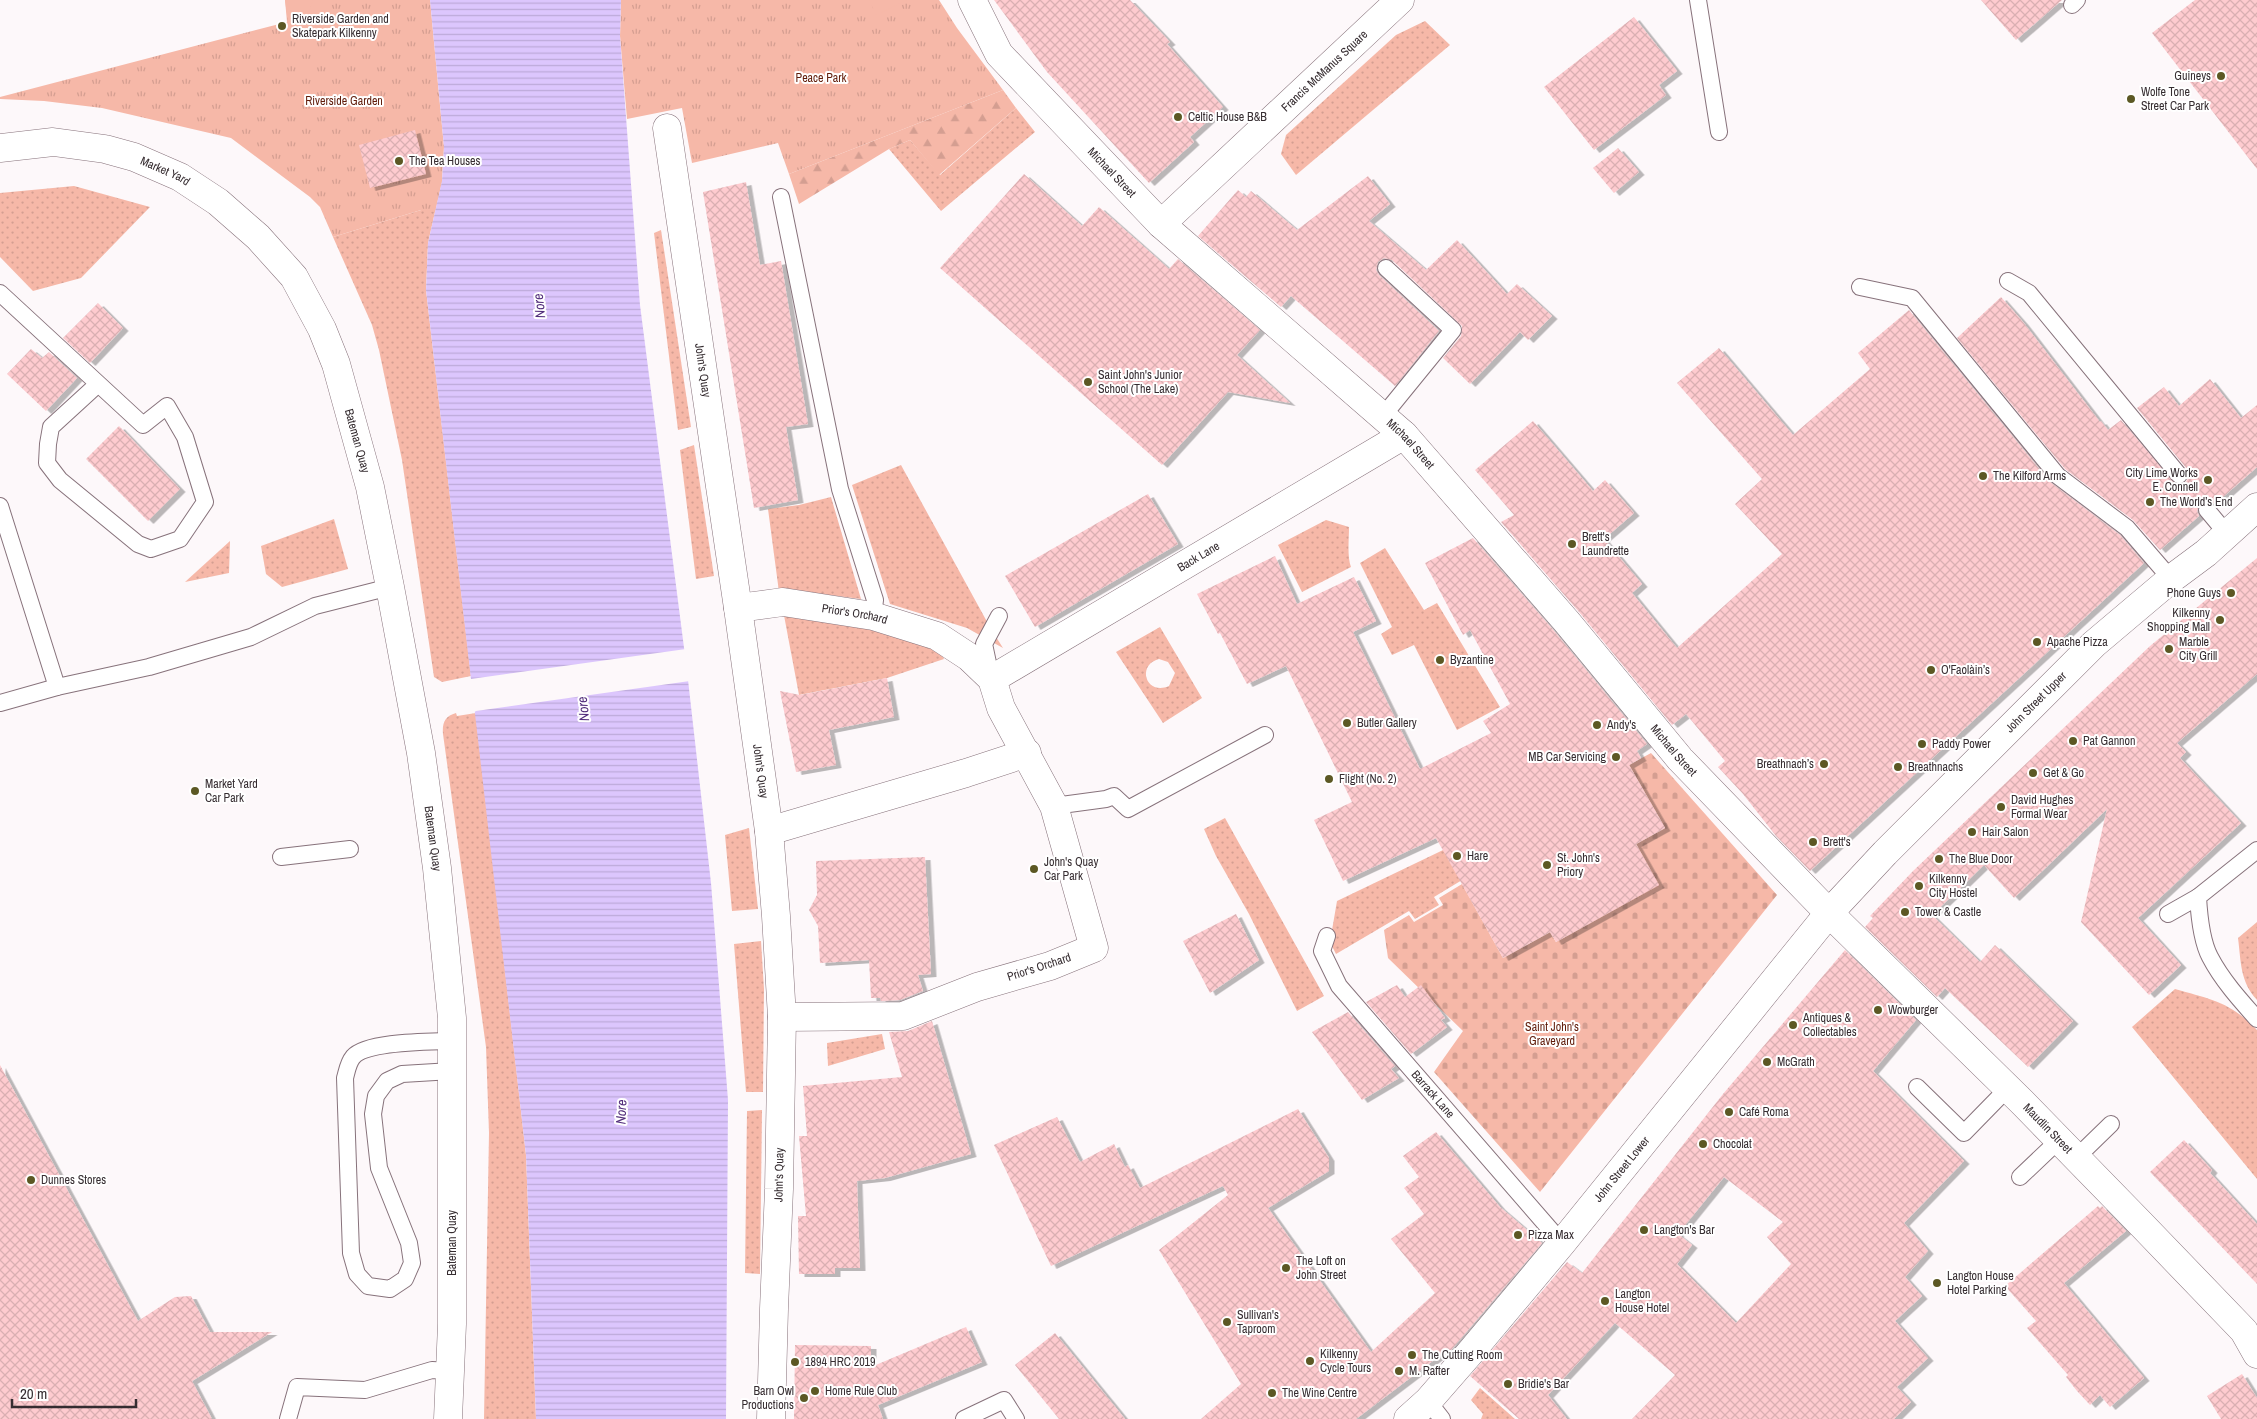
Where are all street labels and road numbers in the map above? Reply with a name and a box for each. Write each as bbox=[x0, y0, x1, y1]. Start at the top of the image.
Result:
street label: Francis McManus Square bbox=[1278, 26, 1371, 115]
street label: Michael Street bbox=[1084, 144, 1140, 201]
street label: Market Yard bbox=[138, 153, 193, 189]
street label: John's Quay bbox=[691, 342, 715, 399]
street label: Bateman Quay bbox=[341, 407, 374, 475]
street label: Michael Street bbox=[1383, 415, 1438, 473]
street label: Back Lane bbox=[1174, 538, 1223, 575]
street label: Prior's Orchard bbox=[821, 600, 889, 628]
street label: John Street Upper bbox=[2002, 668, 2070, 736]
street label: Michael Street bbox=[1647, 721, 1701, 780]
street label: John's Quay bbox=[749, 743, 772, 799]
street label: Bateman Quay bbox=[420, 805, 445, 872]
street label: Prior's Orchard bbox=[1005, 949, 1073, 985]
street label: Barrack Lane bbox=[1408, 1067, 1458, 1122]
street label: Maudlin Street bbox=[2020, 1100, 2076, 1157]
street label: John Street Lower bbox=[1590, 1133, 1654, 1205]
street label: John's Quay bbox=[771, 1148, 787, 1202]
street label: Bateman Quay bbox=[444, 1210, 460, 1276]

